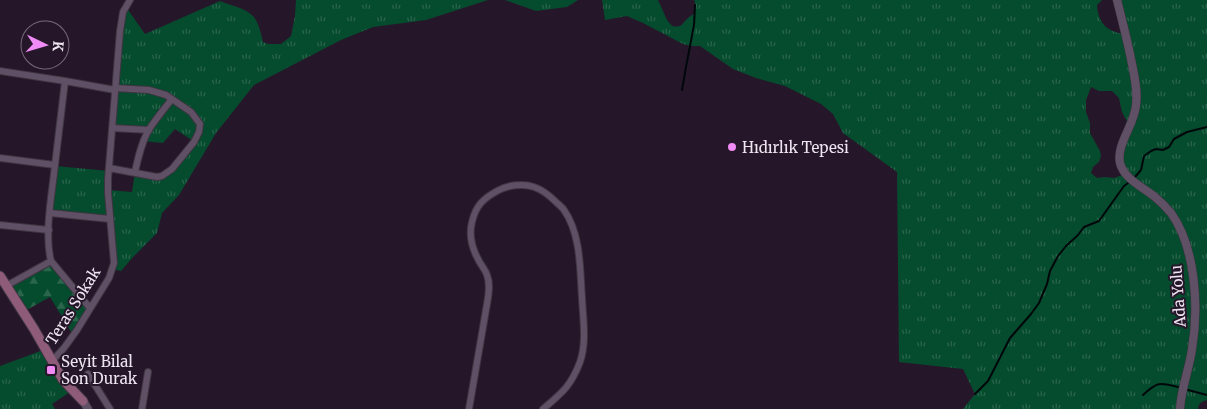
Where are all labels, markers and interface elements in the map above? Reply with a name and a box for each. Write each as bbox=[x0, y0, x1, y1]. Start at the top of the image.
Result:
north arrow bbox=[20, 20, 70, 70]
text: K bbox=[48, 40, 67, 53]
place label: Hıdırlık Tepesi bbox=[742, 138, 849, 157]
marker: Hıdırlık Tepesi bbox=[726, 141, 738, 153]
street label: Teras Sokak bbox=[42, 263, 105, 348]
street label: Ada Yolu bbox=[1166, 264, 1190, 329]
place label: Seyit Bilal Son Durak bbox=[61, 352, 138, 388]
marker: Seyit Bilal Son Durak bbox=[45, 364, 57, 376]

